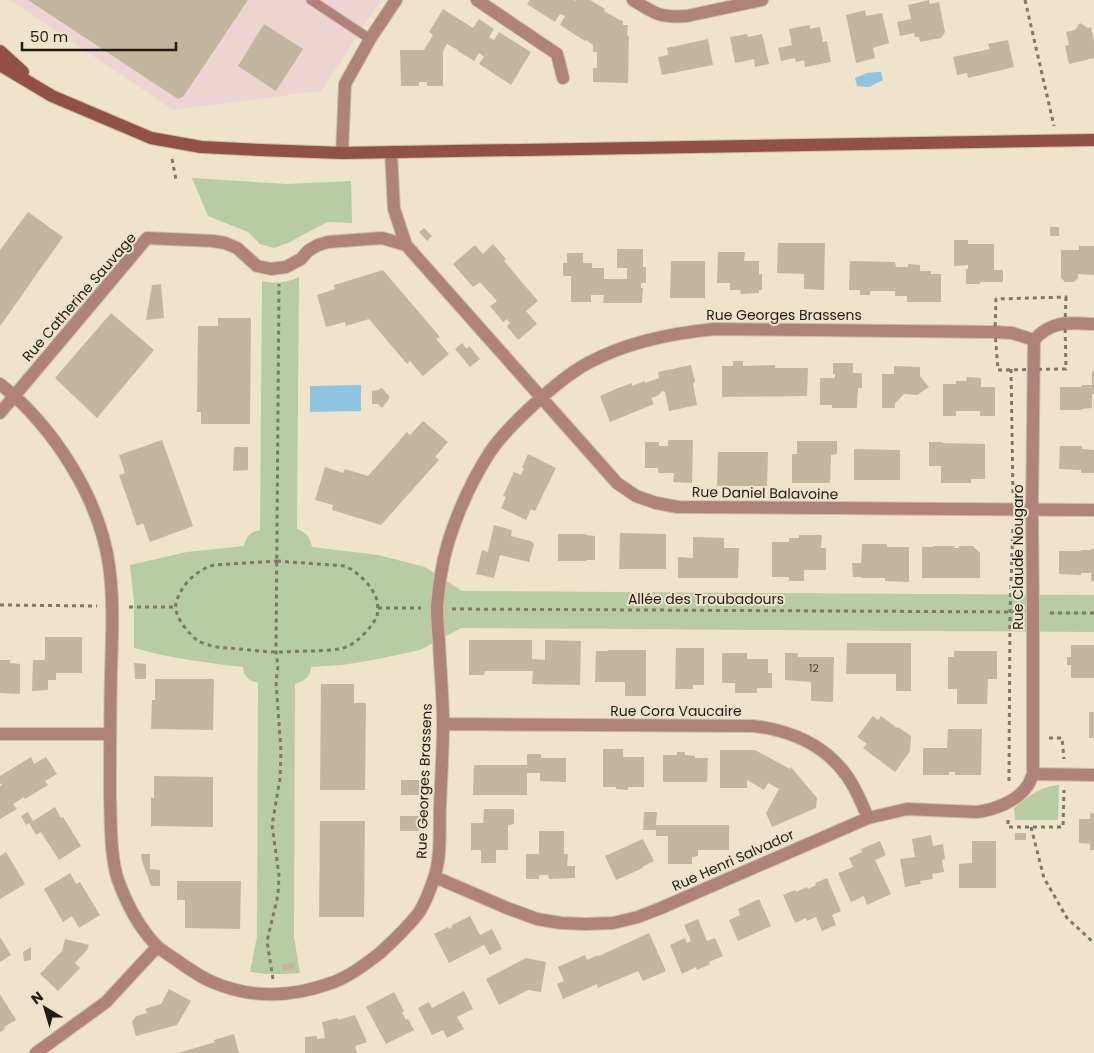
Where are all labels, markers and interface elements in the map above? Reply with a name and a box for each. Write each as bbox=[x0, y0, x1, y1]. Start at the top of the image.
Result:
scale bar bbox=[22, 20, 176, 52]
text: 50 m bbox=[30, 26, 68, 47]
street label: Rue Catherine Sauvage bbox=[17, 228, 141, 366]
street label: Rue Georges Brassens bbox=[706, 305, 862, 325]
street label: Rue Daniel Balavoine bbox=[692, 482, 839, 504]
street label: Rue Claude Nougaro bbox=[1008, 484, 1028, 630]
street label: Allée des Troubadours bbox=[628, 589, 784, 609]
house number: 12 bbox=[809, 660, 819, 676]
street label: Rue Cora Vaucaire bbox=[610, 701, 742, 721]
street label: Rue Georges Brassens bbox=[411, 703, 437, 859]
street label: Rue Henri Salvador bbox=[669, 824, 797, 896]
north arrow bbox=[20, 983, 70, 1033]
text: N bbox=[27, 987, 47, 1009]

